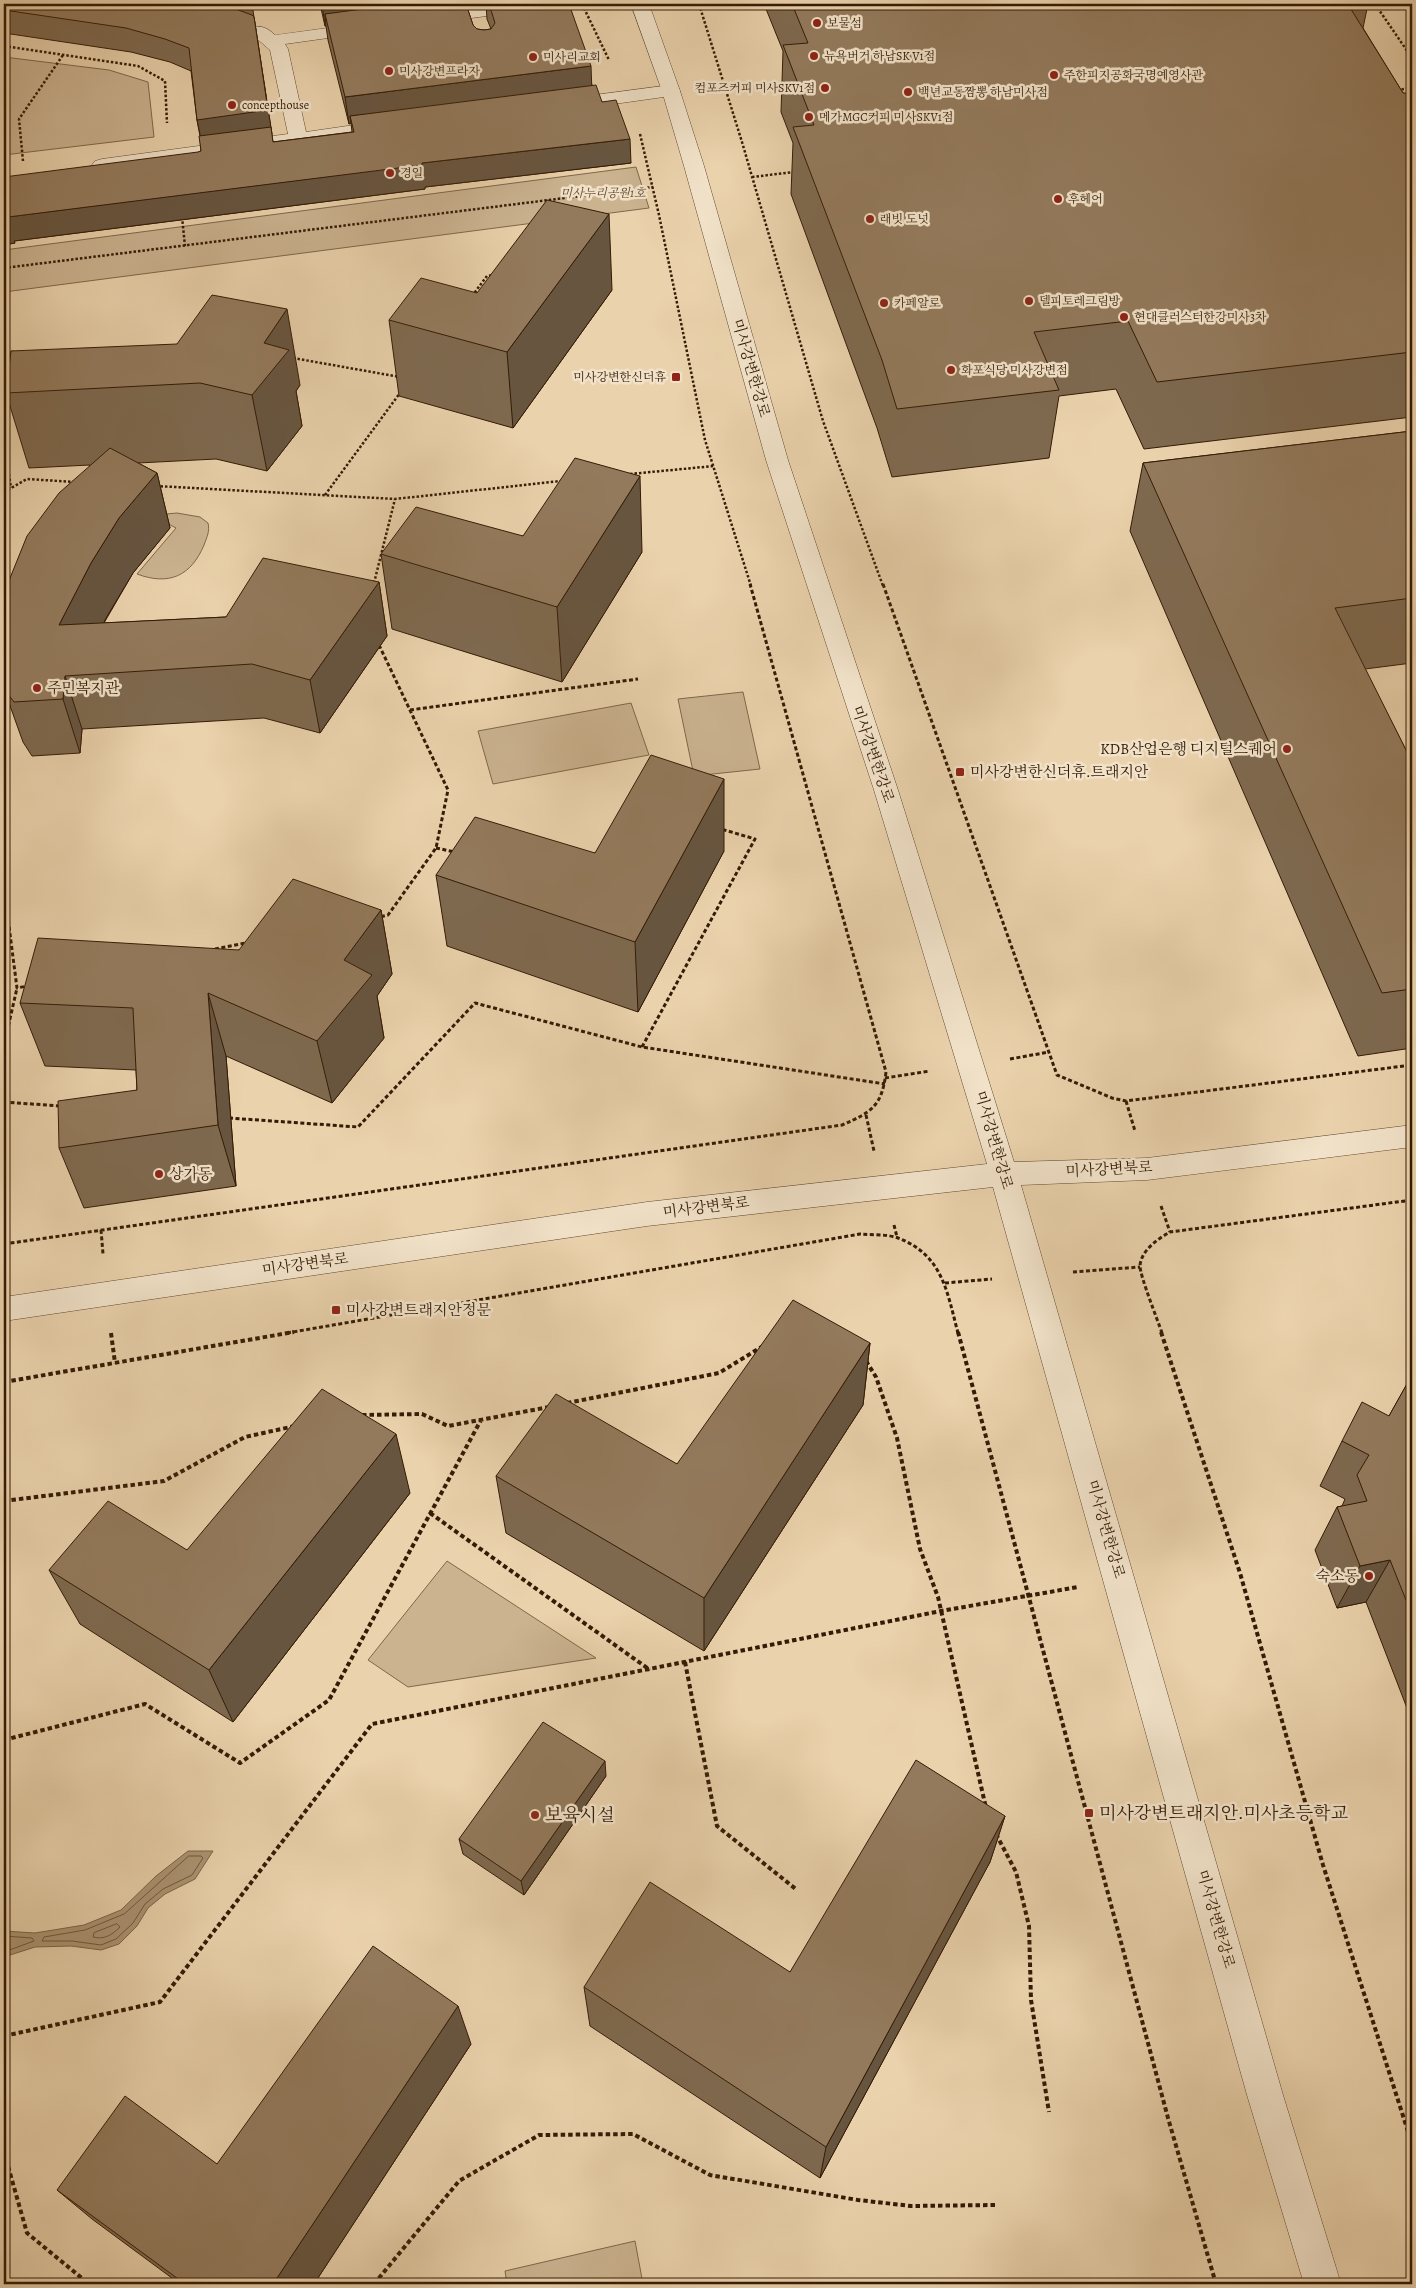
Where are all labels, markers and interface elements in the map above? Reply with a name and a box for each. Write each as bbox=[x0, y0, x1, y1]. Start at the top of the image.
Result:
place label: 보물섬 bbox=[827, 15, 862, 31]
marker: 보물섬 bbox=[811, 17, 823, 29]
place label: 뉴욕버거 하남SK V1점 bbox=[824, 48, 935, 64]
place label: 미사리교회 bbox=[543, 49, 601, 65]
marker: 뉴욕버거 하남SK V1점 bbox=[808, 50, 820, 62]
marker: 미사리교회 bbox=[527, 51, 539, 63]
place label: 미사강변프라자 bbox=[399, 63, 481, 79]
marker: 미사강변프라자 bbox=[383, 65, 395, 77]
place label: 주한피지공화국명예영사관 bbox=[1064, 67, 1204, 83]
marker: 주한피지공화국명예영사관 bbox=[1048, 69, 1060, 81]
place label: 컴포즈커피 미사SKV1점 bbox=[695, 80, 815, 96]
marker: 컴포즈커피 미사SKV1점 bbox=[819, 82, 831, 94]
place label: 백년교동짬뽕 하남미사점 bbox=[918, 84, 1048, 100]
marker: 백년교동짬뽕 하남미사점 bbox=[902, 86, 914, 98]
place label: concepthouse bbox=[242, 97, 309, 113]
marker: concepthouse bbox=[226, 99, 238, 111]
place label: 메가MGC커피 미사SKV1점 bbox=[819, 109, 953, 125]
marker: 메가MGC커피 미사SKV1점 bbox=[803, 111, 815, 123]
place label: 경일 bbox=[400, 165, 423, 181]
marker: 경일 bbox=[384, 167, 396, 179]
park label: 미사누리공원1호 bbox=[560, 185, 647, 201]
place label: 후헤어 bbox=[1068, 191, 1103, 207]
marker: 후헤어 bbox=[1052, 193, 1064, 205]
place label: 래빗 도넛 bbox=[880, 211, 929, 227]
marker: 래빗 도넛 bbox=[864, 213, 876, 225]
place label: 델피토레그림방 bbox=[1039, 293, 1121, 309]
place label: 카페알로 bbox=[894, 295, 941, 311]
marker: 델피토레그림방 bbox=[1023, 295, 1035, 307]
marker: 카페알로 bbox=[878, 297, 890, 309]
place label: 현대클러스터한강미사3차 bbox=[1134, 309, 1267, 325]
marker: 현대클러스터한강미사3차 bbox=[1118, 311, 1130, 323]
street label: 미사강변한강로 bbox=[727, 316, 775, 420]
place label: 화포식당 미사강변점 bbox=[961, 362, 1068, 378]
marker: 화포식당 미사강변점 bbox=[945, 364, 957, 376]
place label: 미사강변한신더휴 bbox=[573, 369, 666, 385]
marker: 미사강변한신더휴 bbox=[670, 371, 682, 383]
place label: 주민복지관 bbox=[47, 678, 120, 698]
marker: 주민복지관 bbox=[31, 682, 43, 694]
street label: 미사강변한강로 bbox=[847, 703, 899, 806]
place label: KDB산업은행 디지털스퀘어 bbox=[1100, 739, 1277, 759]
marker: KDB산업은행 디지털스퀘어 bbox=[1281, 743, 1293, 755]
place label: 미사강변한신더휴.트래지안 bbox=[970, 762, 1149, 782]
marker: 미사강변한신더휴.트래지안 bbox=[954, 766, 966, 778]
street label: 미사강변한강로 bbox=[970, 1088, 1018, 1192]
street label: 미사강변북로 bbox=[1065, 1157, 1153, 1181]
place label: 상가동 bbox=[169, 1164, 213, 1184]
marker: 상가동 bbox=[153, 1168, 165, 1180]
street label: 미사강변북로 bbox=[662, 1192, 751, 1222]
street label: 미사강변북로 bbox=[261, 1248, 350, 1280]
place label: 미사강변트래지안정문 bbox=[346, 1300, 491, 1320]
marker: 미사강변트래지안정문 bbox=[330, 1304, 342, 1316]
street label: 미사강변한강로 bbox=[1082, 1477, 1130, 1581]
place label: 숙소동 bbox=[1316, 1566, 1359, 1586]
marker: 숙소동 bbox=[1363, 1570, 1375, 1582]
place label: 미사강변트래지안.미사초등학교 bbox=[1099, 1801, 1349, 1825]
place label: 보육시설 bbox=[545, 1803, 615, 1827]
marker: 미사강변트래지안.미사초등학교 bbox=[1083, 1807, 1095, 1819]
marker: 보육시설 bbox=[529, 1809, 541, 1821]
street label: 미사강변한강로 bbox=[1192, 1867, 1240, 1971]

